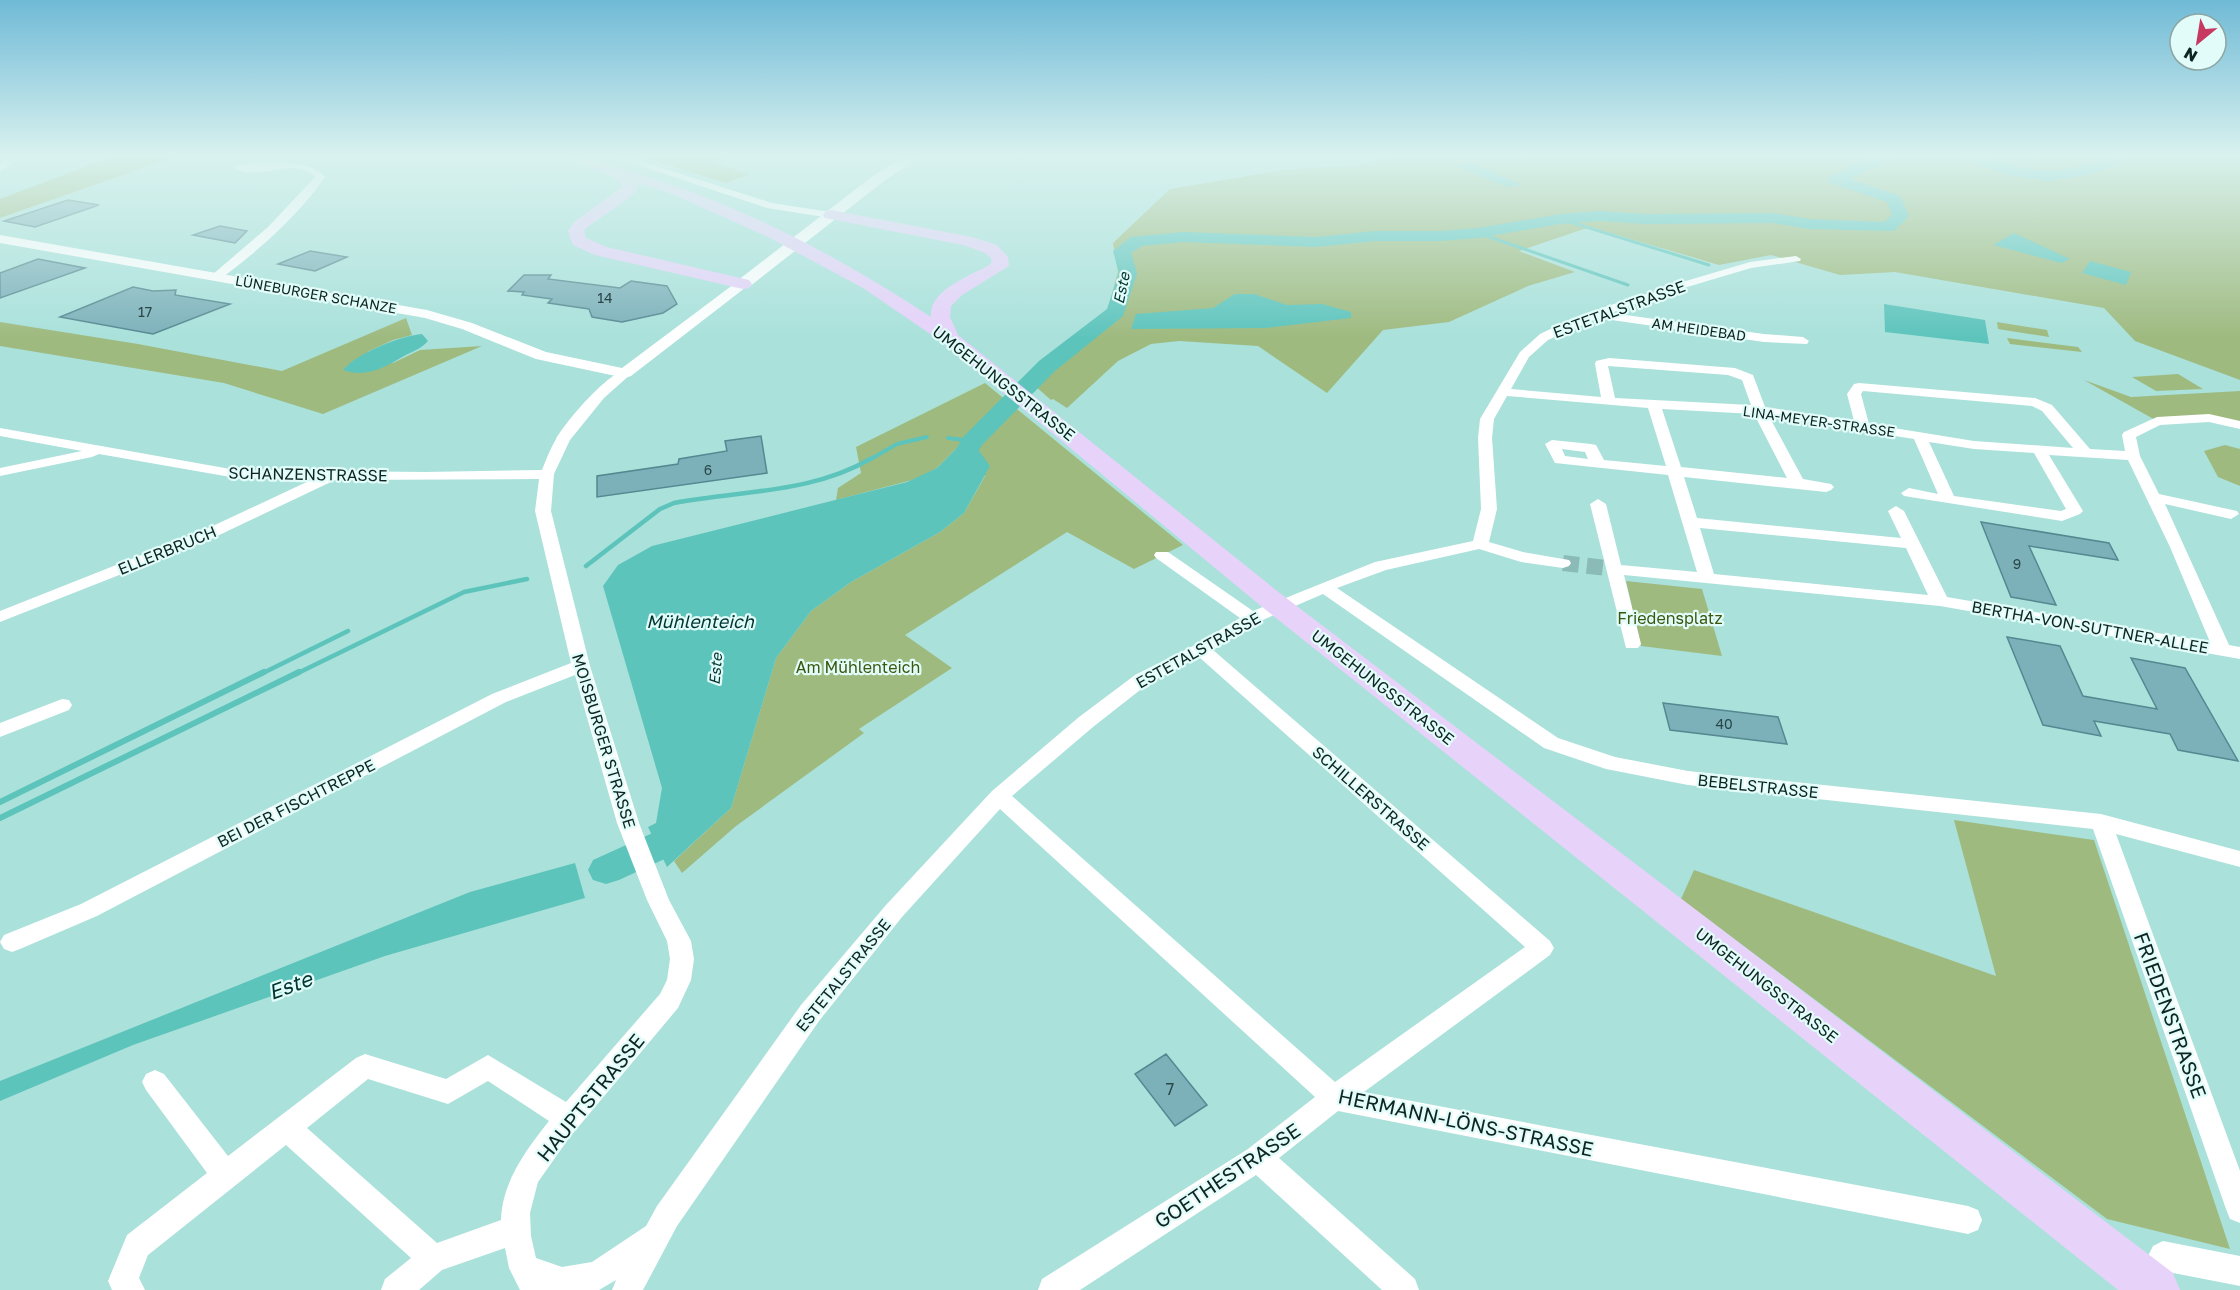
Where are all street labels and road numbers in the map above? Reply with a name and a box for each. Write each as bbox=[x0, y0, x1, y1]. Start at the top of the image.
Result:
street label: LÜNEBURGER SCHANZE bbox=[234, 271, 398, 317]
street label: ESTETALSTRASSE bbox=[1550, 276, 1688, 342]
street label: AM HEIDEBAD bbox=[1651, 314, 1747, 344]
street label: UMGEHUNGSSTRASSE bbox=[929, 321, 1079, 445]
street label: LINA-MEYER-STRASSE bbox=[1742, 402, 1896, 440]
street label: SCHANZENSTRASSE bbox=[228, 463, 388, 485]
street label: ELLERBRUCH bbox=[115, 521, 219, 579]
street label: BERTHA-VON-SUTTNER-ALLEE bbox=[1970, 596, 2210, 658]
street label: ESTETALSTRASSE bbox=[1132, 607, 1264, 693]
street label: UMGEHUNGSSTRASSE bbox=[1308, 625, 1458, 749]
street label: MOISBURGER STRASSE bbox=[568, 651, 640, 831]
street label: SCHILLERSTRASSE bbox=[1308, 742, 1434, 854]
street label: BEI DER FISCHTREPPE bbox=[214, 754, 378, 852]
street label: BEBELSTRASSE bbox=[1697, 770, 1819, 802]
street label: ESTETALSTRASSE bbox=[791, 914, 895, 1036]
street label: UMGEHUNGSSTRASSE bbox=[1692, 923, 1842, 1047]
street label: FRIEDENSTRASSE bbox=[2130, 929, 2212, 1101]
street label: HAUPTSTRASSE bbox=[531, 1028, 649, 1166]
street label: HERMANN-LÖNS-STRASSE bbox=[1336, 1083, 1596, 1161]
street label: GOETHESTRASSE bbox=[1150, 1117, 1304, 1233]

